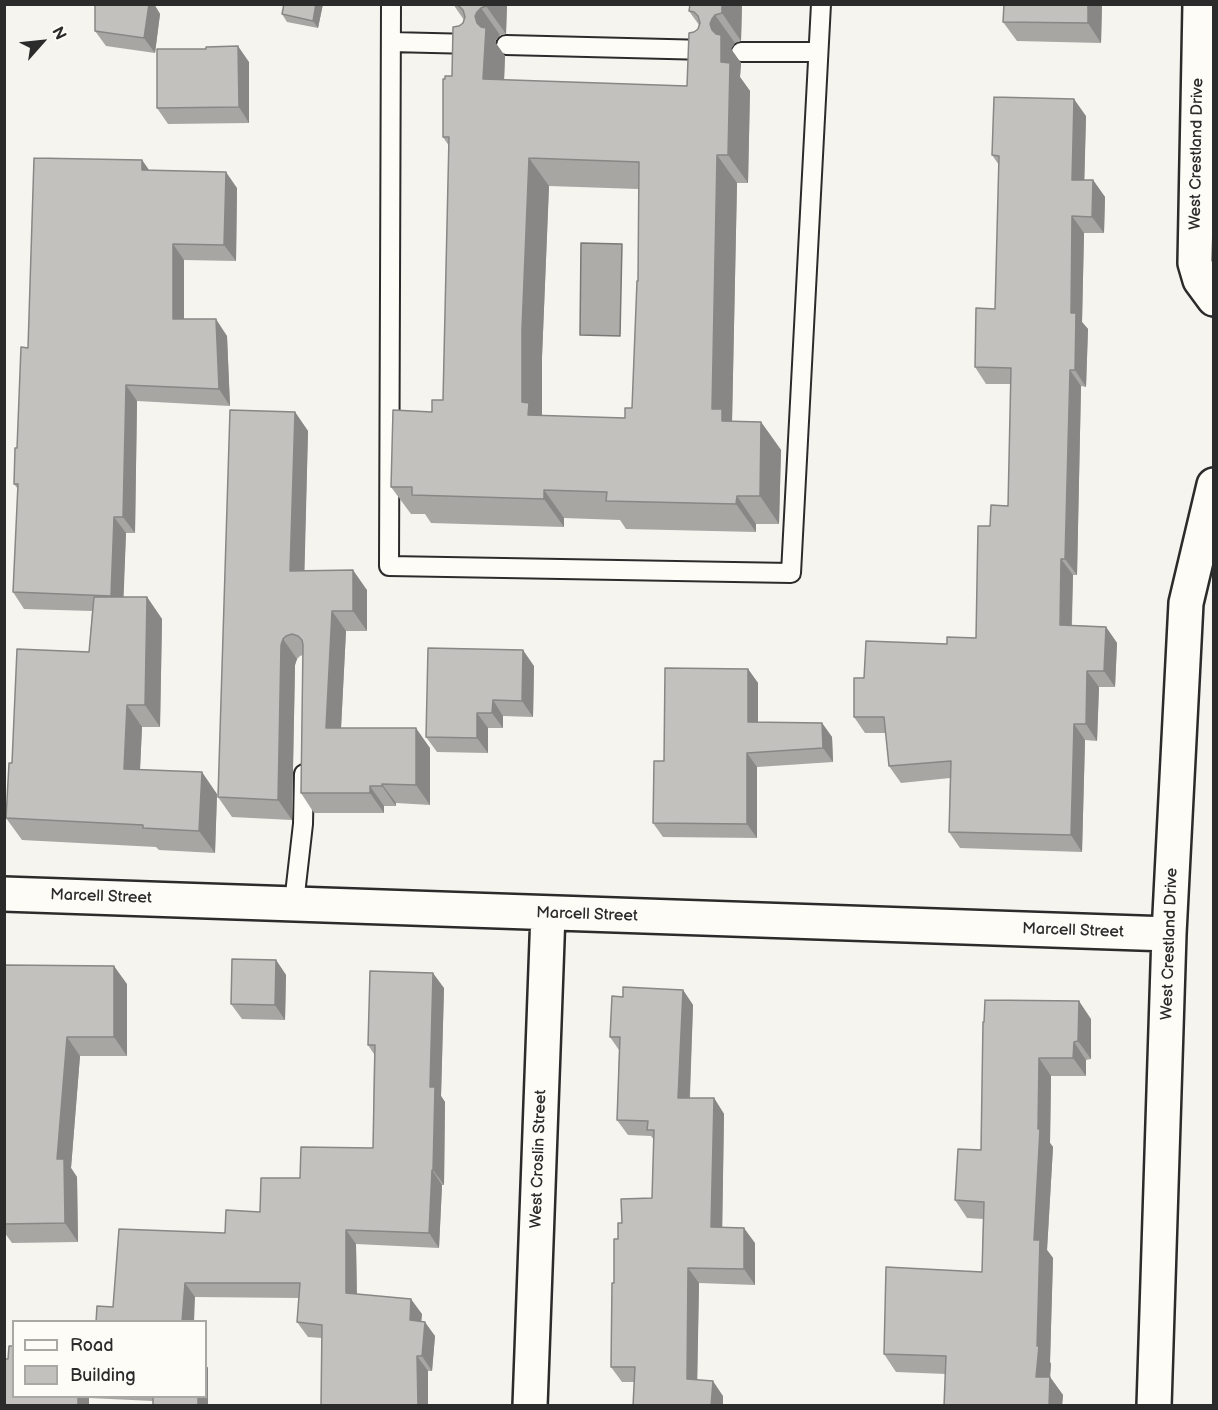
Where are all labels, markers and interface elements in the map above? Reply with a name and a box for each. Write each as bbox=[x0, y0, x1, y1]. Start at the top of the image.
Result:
north arrow bbox=[12, 12, 72, 72]
text: N bbox=[47, 24, 70, 43]
street label: West Crestland Drive bbox=[1186, 78, 1208, 230]
street label: West Crestland Drive bbox=[1158, 868, 1182, 1020]
street label: Marcell Street bbox=[50, 886, 152, 908]
street label: Marcell Street bbox=[536, 904, 638, 926]
street label: Marcell Street bbox=[1022, 920, 1124, 942]
street label: West Croslin Street bbox=[527, 1089, 551, 1229]
legend bbox=[12, 1320, 207, 1398]
text: Road bbox=[70, 1335, 114, 1356]
text: Building bbox=[70, 1365, 136, 1386]

